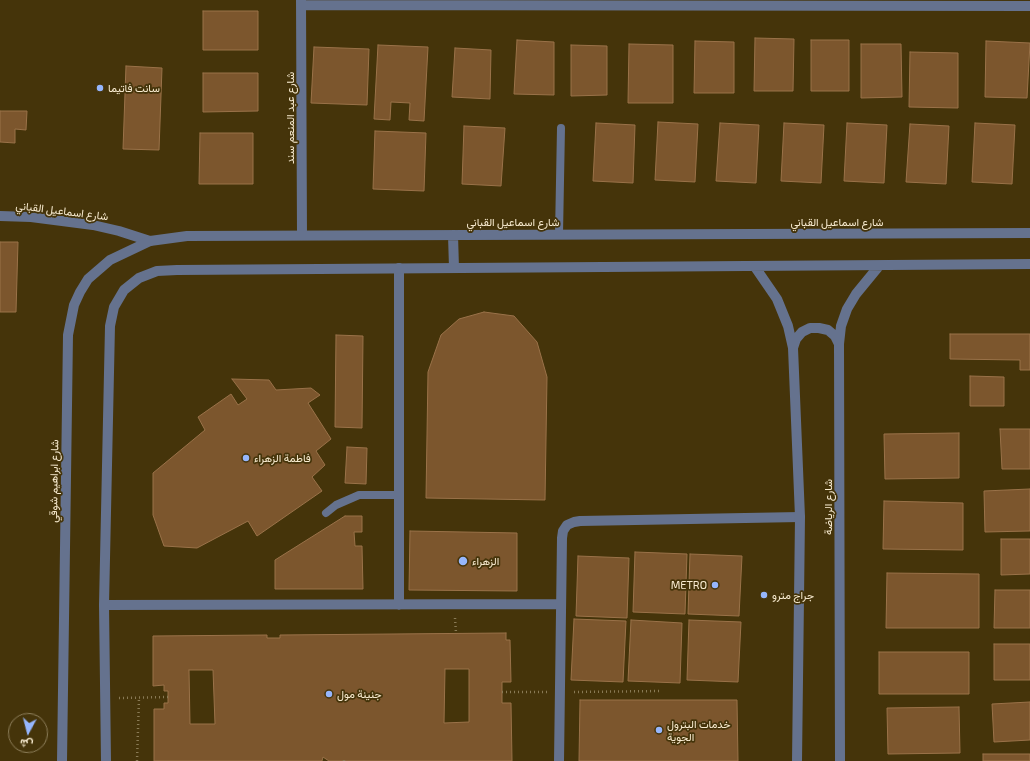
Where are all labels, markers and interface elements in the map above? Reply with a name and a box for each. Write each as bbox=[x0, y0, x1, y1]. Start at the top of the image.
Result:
street label: شارع عبد المنعم سند bbox=[283, 72, 297, 164]
place label: سانت فاتيما bbox=[108, 81, 160, 95]
marker: سانت فاتيما bbox=[95, 83, 105, 93]
street label: شارع اسماعيل القباني bbox=[15, 199, 109, 223]
street label: شارع اسماعيل القباني bbox=[466, 215, 560, 229]
street label: شارع اسماعيل القباني bbox=[790, 215, 884, 229]
street label: شارع ابراهيم شوقي bbox=[47, 439, 61, 523]
place label: فاطمة الزهراء bbox=[254, 451, 311, 465]
marker: فاطمة الزهراء bbox=[241, 453, 251, 463]
street label: شارع الرياضة bbox=[821, 479, 835, 535]
place label: الزهراء bbox=[472, 554, 499, 568]
marker: الزهراء bbox=[457, 555, 469, 567]
place label: METRO bbox=[671, 578, 707, 592]
marker: METRO bbox=[710, 580, 720, 590]
place label: جراج مترو bbox=[772, 588, 814, 602]
marker: جراج مترو bbox=[759, 590, 769, 600]
place label: جنينة مول bbox=[337, 687, 382, 701]
marker: جنينة مول bbox=[324, 689, 334, 699]
north arrow bbox=[8, 713, 48, 753]
place label: خدمات البترول الجوية bbox=[667, 717, 731, 743]
marker: خدمات البترول الجوية bbox=[654, 725, 664, 735]
text: ش bbox=[19, 737, 34, 752]

